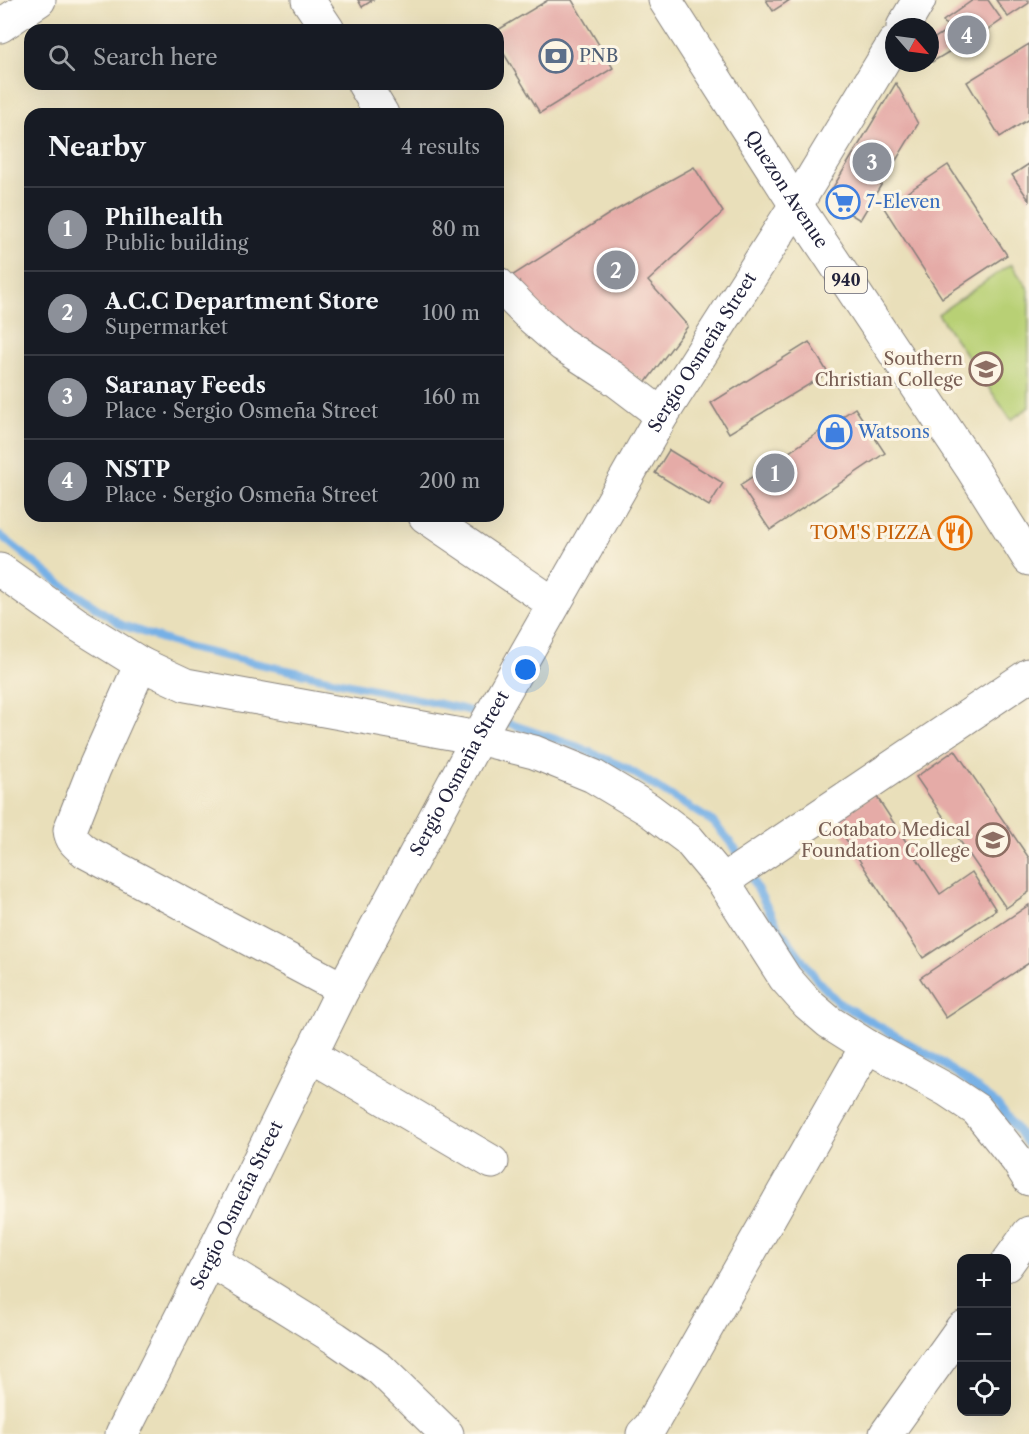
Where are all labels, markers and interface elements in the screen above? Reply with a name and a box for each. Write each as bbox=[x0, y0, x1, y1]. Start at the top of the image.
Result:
pin: 4 bbox=[948, 12, 986, 57]
north arrow bbox=[885, 18, 939, 72]
search box bbox=[24, 24, 504, 90]
bank icon: PNB bbox=[538, 38, 574, 74]
icon: search bbox=[45, 41, 78, 74]
text: Search here bbox=[93, 44, 218, 71]
place label: PNB bbox=[579, 45, 618, 67]
street label: Quezon Avenue bbox=[740, 126, 833, 252]
text: Nearby bbox=[48, 131, 146, 163]
text: 4 results bbox=[401, 135, 480, 159]
pin: 3 bbox=[852, 140, 892, 184]
supermarket icon: 7-Eleven bbox=[825, 184, 861, 220]
place label: 7-Eleven bbox=[866, 191, 941, 213]
text: Philhealth bbox=[105, 204, 223, 231]
text: 1 bbox=[63, 217, 72, 241]
text: 80 m bbox=[432, 217, 480, 241]
text: Public building bbox=[105, 231, 248, 255]
pin: 2 bbox=[596, 248, 636, 292]
road number: 940 bbox=[825, 267, 867, 293]
street label: Sergio Osmeña Street bbox=[643, 268, 761, 436]
text: A.C.C Department Store bbox=[105, 288, 379, 315]
text: 2 bbox=[62, 301, 73, 325]
text: 100 m bbox=[422, 301, 480, 325]
text: Supermarket bbox=[105, 315, 228, 339]
place label: Southern Christian College bbox=[814, 348, 963, 391]
school or university icon: Southern Christian College bbox=[968, 351, 1004, 387]
text: Saranay Feeds bbox=[105, 372, 266, 399]
text: 3 bbox=[62, 385, 73, 409]
text: 160 m bbox=[423, 385, 480, 409]
text: Place · Sergio Osmeña Street bbox=[105, 399, 378, 423]
shop icon: Watsons bbox=[817, 414, 853, 450]
place label: Watsons bbox=[857, 421, 930, 443]
pin: 1 bbox=[756, 450, 794, 496]
text: NSTP bbox=[105, 456, 170, 483]
text: 4 bbox=[62, 469, 73, 493]
text: 200 m bbox=[419, 469, 480, 493]
text: Place · Sergio Osmeña Street bbox=[105, 483, 378, 507]
restaurant icon: TOM'S PIZZA bbox=[937, 515, 973, 551]
place label: TOM'S PIZZA bbox=[810, 522, 933, 544]
your location bbox=[511, 655, 540, 684]
street label: Sergio Osmeña Street bbox=[406, 686, 514, 860]
place label: Cotabato Medical Foundation College bbox=[801, 819, 970, 862]
school or university icon: Cotabato Medical Foundation College bbox=[975, 822, 1011, 858]
street label: Sergio Osmeña Street bbox=[186, 1117, 288, 1293]
map controls bbox=[957, 1254, 1011, 1416]
button: + bbox=[957, 1254, 1011, 1308]
button: − bbox=[957, 1308, 1011, 1362]
button: locate bbox=[957, 1362, 1011, 1416]

